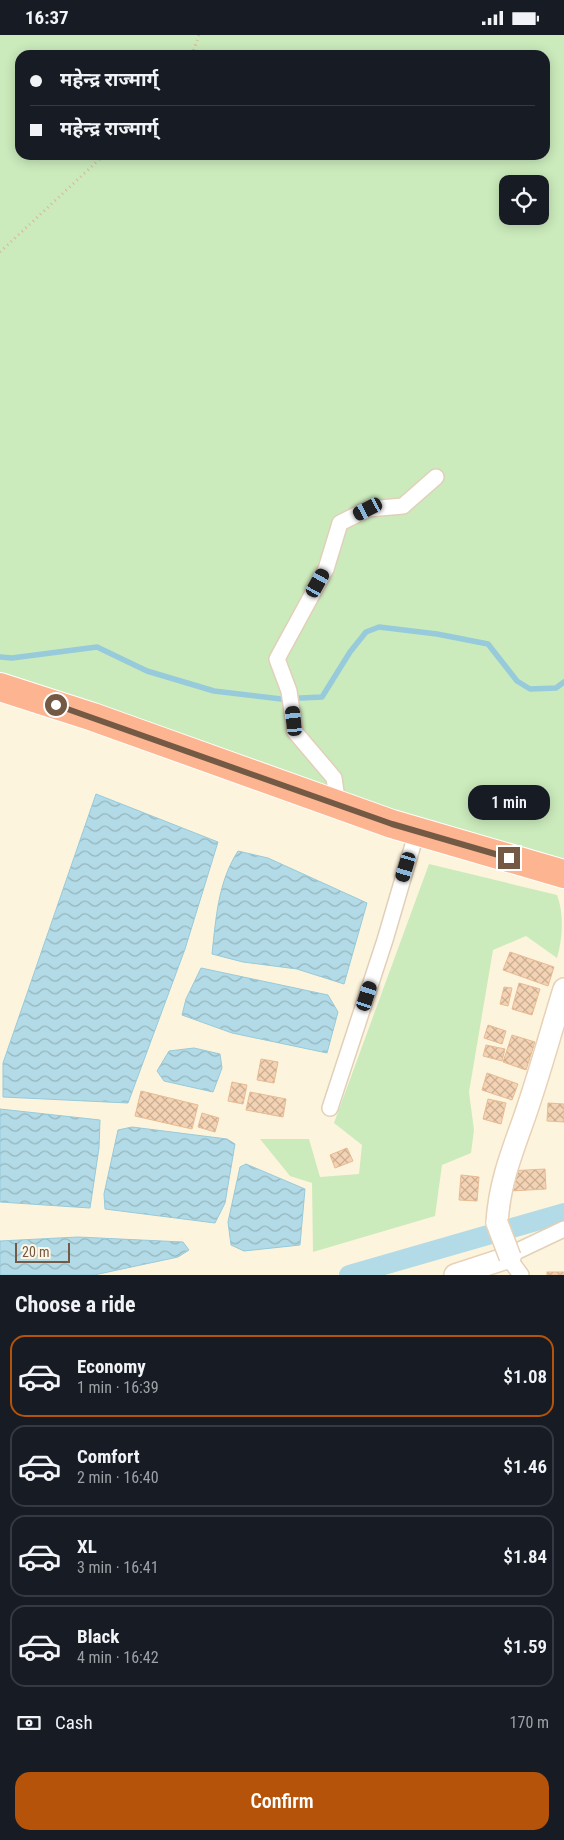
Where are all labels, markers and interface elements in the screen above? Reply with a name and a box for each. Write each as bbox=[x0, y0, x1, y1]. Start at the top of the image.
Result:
text: 16:37 bbox=[25, 6, 69, 29]
text: महेन्द्र राज्मार्ग् bbox=[60, 68, 158, 91]
text: महेन्द्र राज्मार्ग् bbox=[60, 117, 158, 140]
map controls bbox=[499, 175, 549, 225]
button: locate bbox=[499, 175, 549, 225]
car bbox=[351, 496, 384, 522]
car bbox=[304, 566, 331, 600]
route start bbox=[45, 694, 67, 716]
car bbox=[284, 705, 303, 737]
callout: 1 min bbox=[468, 785, 550, 821]
text: 1 min bbox=[491, 793, 527, 812]
route end bbox=[498, 847, 520, 869]
car bbox=[394, 850, 417, 884]
car bbox=[355, 979, 378, 1013]
scale bar bbox=[15, 1240, 70, 1263]
text: 20 m bbox=[22, 1244, 50, 1260]
text: Choose a ride bbox=[15, 1292, 136, 1317]
icon: car bbox=[17, 1354, 62, 1399]
text: Economy bbox=[77, 1355, 146, 1378]
text: $1.08 bbox=[503, 1365, 547, 1388]
text: 1 min · 16:39 bbox=[77, 1378, 159, 1397]
icon: car bbox=[17, 1444, 62, 1489]
text: Comfort bbox=[77, 1445, 140, 1468]
text: $1.46 bbox=[503, 1455, 547, 1478]
text: 2 min · 16:40 bbox=[77, 1468, 159, 1487]
icon: car bbox=[17, 1534, 62, 1579]
text: XL bbox=[77, 1535, 97, 1558]
text: $1.84 bbox=[503, 1545, 547, 1568]
text: 3 min · 16:41 bbox=[77, 1558, 159, 1577]
icon: car bbox=[17, 1624, 62, 1669]
text: Black bbox=[77, 1625, 119, 1648]
text: $1.59 bbox=[503, 1635, 547, 1658]
text: 4 min · 16:42 bbox=[77, 1648, 159, 1667]
icon: cash bbox=[15, 1709, 43, 1737]
text: Cash bbox=[55, 1711, 93, 1734]
text: 170 m bbox=[510, 1713, 549, 1732]
button: Confirm bbox=[15, 1772, 549, 1830]

